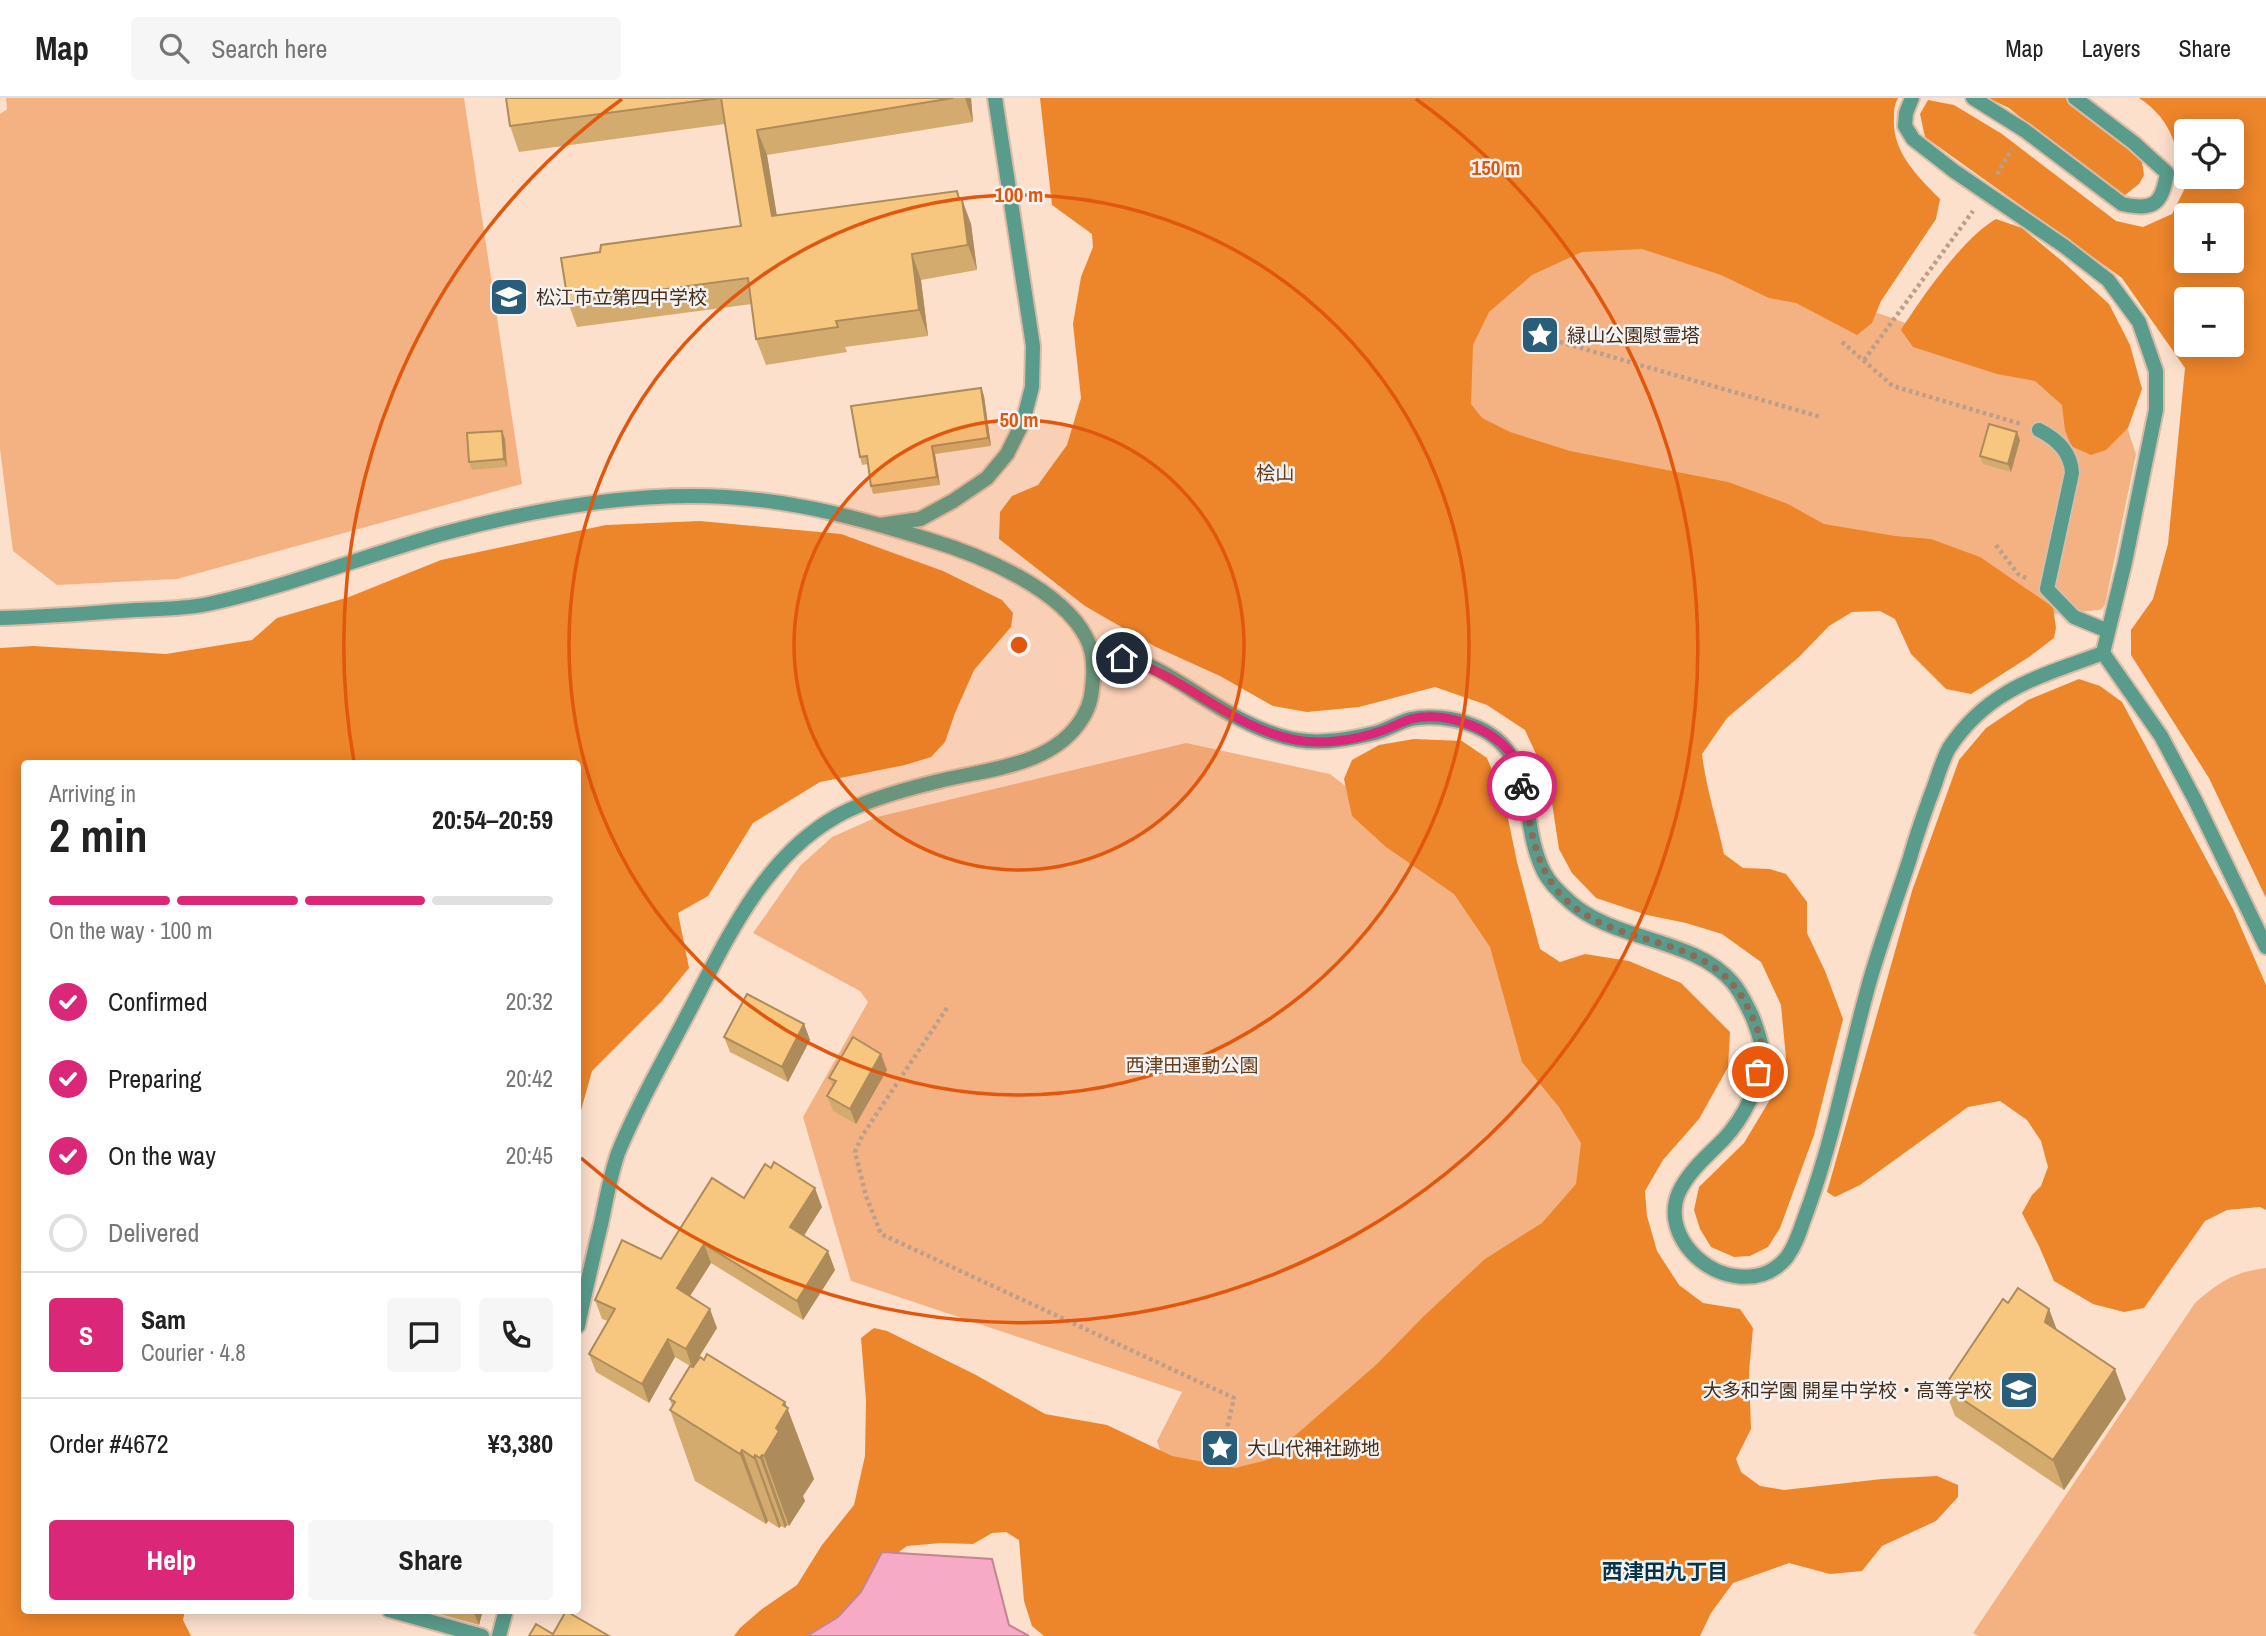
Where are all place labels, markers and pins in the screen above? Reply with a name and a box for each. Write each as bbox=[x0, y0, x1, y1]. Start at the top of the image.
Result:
school or university icon: 松江市立第四中学校 bbox=[488, 276, 530, 318]
place label: 松江市立第四中学校 bbox=[536, 284, 707, 310]
place icon: 緑山公園慰霊塔 bbox=[1519, 314, 1561, 356]
place label: 緑山公園慰霊塔 bbox=[1567, 322, 1700, 348]
pin bbox=[1092, 628, 1152, 688]
centre of rings bbox=[1007, 633, 1031, 657]
pin bbox=[1728, 1042, 1788, 1102]
school or university icon: 大多和学園 開星中学校・高等学校 bbox=[1998, 1369, 2040, 1411]
place label: 大多和学園 開星中学校・高等学校 bbox=[1703, 1377, 1992, 1403]
place icon: 大山代神社跡地 bbox=[1199, 1427, 1241, 1469]
place label: 大山代神社跡地 bbox=[1247, 1435, 1380, 1461]

